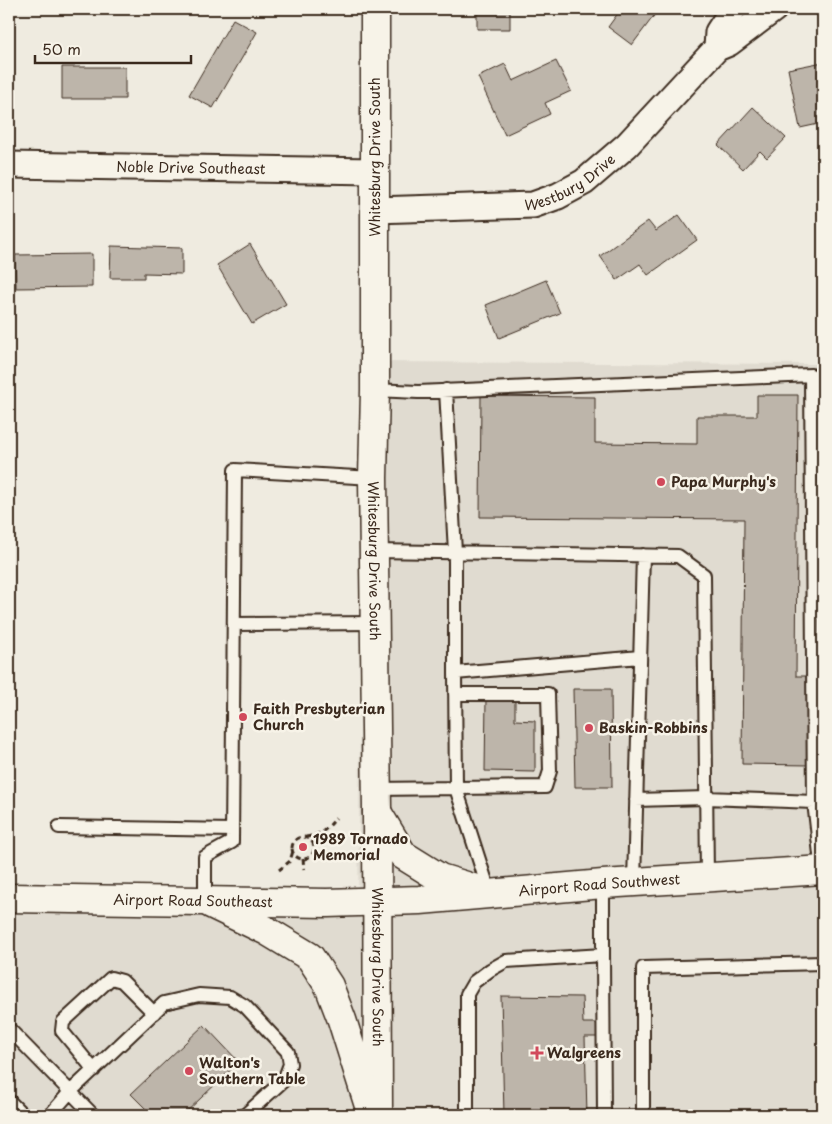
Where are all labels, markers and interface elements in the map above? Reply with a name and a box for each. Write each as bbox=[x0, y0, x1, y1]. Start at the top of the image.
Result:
scale bar bbox=[35, 32, 191, 64]
text: 50 m bbox=[42, 37, 81, 60]
street label: Whitesburg Drive South bbox=[364, 77, 385, 237]
street label: Westbury Drive bbox=[524, 149, 620, 215]
street label: Noble Drive Southeast bbox=[116, 156, 266, 179]
place label: Papa Murphy's bbox=[671, 471, 776, 492]
marker: Papa Murphy's bbox=[655, 476, 667, 488]
street label: Whitesburg Drive South bbox=[363, 481, 386, 641]
place label: Faith Presbyterian Church bbox=[253, 698, 385, 735]
marker: Faith Presbyterian Church bbox=[237, 711, 249, 723]
place label: Baskin-Robbins bbox=[599, 717, 708, 738]
marker: Baskin-Robbins bbox=[583, 722, 595, 734]
place label: 1989 Tornado Memorial bbox=[313, 828, 408, 865]
marker: 1989 Tornado Memorial bbox=[297, 841, 309, 853]
street label: Airport Road Southwest bbox=[518, 868, 681, 901]
street label: Whitesburg Drive South bbox=[367, 887, 389, 1047]
street label: Airport Road Southeast bbox=[113, 889, 273, 912]
place label: Walgreens bbox=[547, 1042, 621, 1063]
marker: Walgreens bbox=[531, 1047, 543, 1059]
place label: Walton's Southern Table bbox=[199, 1052, 306, 1089]
marker: Walton's Southern Table bbox=[183, 1065, 195, 1077]

